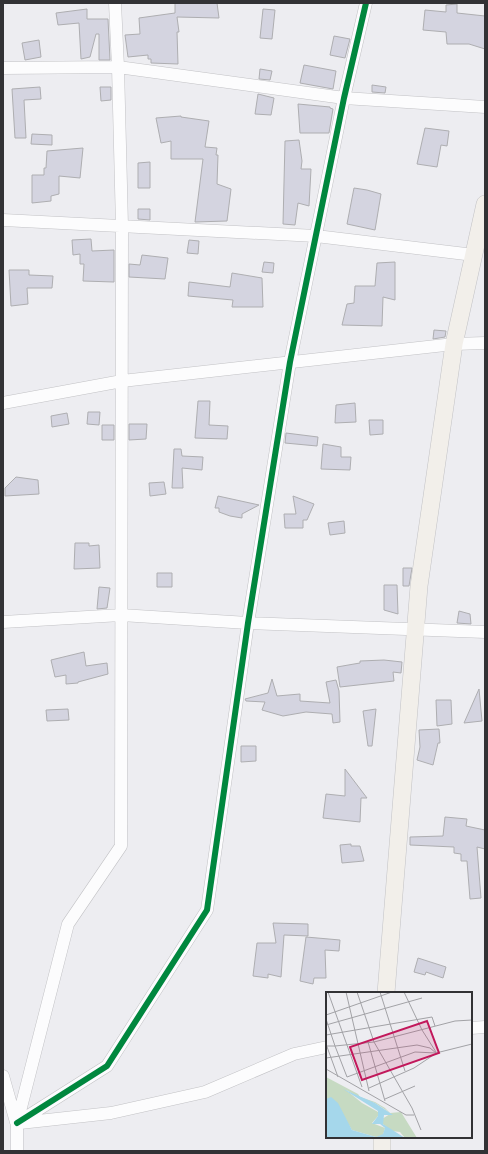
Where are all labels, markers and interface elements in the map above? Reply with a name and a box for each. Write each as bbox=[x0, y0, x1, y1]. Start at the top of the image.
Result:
inset map bbox=[326, 992, 472, 1138]

